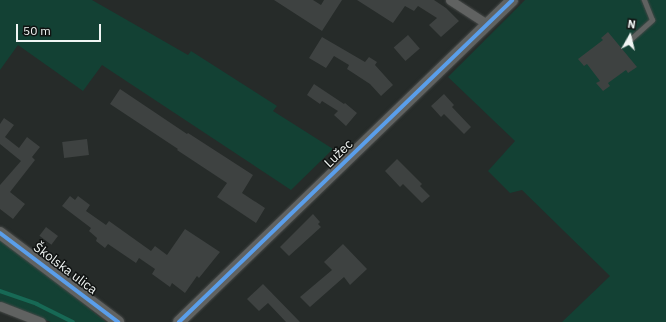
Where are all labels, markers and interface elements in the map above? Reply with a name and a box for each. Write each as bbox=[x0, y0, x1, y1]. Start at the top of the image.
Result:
scale bar bbox=[18, 16, 103, 42]
north arrow bbox=[610, 16, 650, 56]
text: N bbox=[627, 17, 637, 32]
text: 50 m bbox=[23, 23, 51, 38]
street label: Lužec bbox=[322, 137, 356, 171]
street label: Školska ulica bbox=[30, 240, 100, 298]

